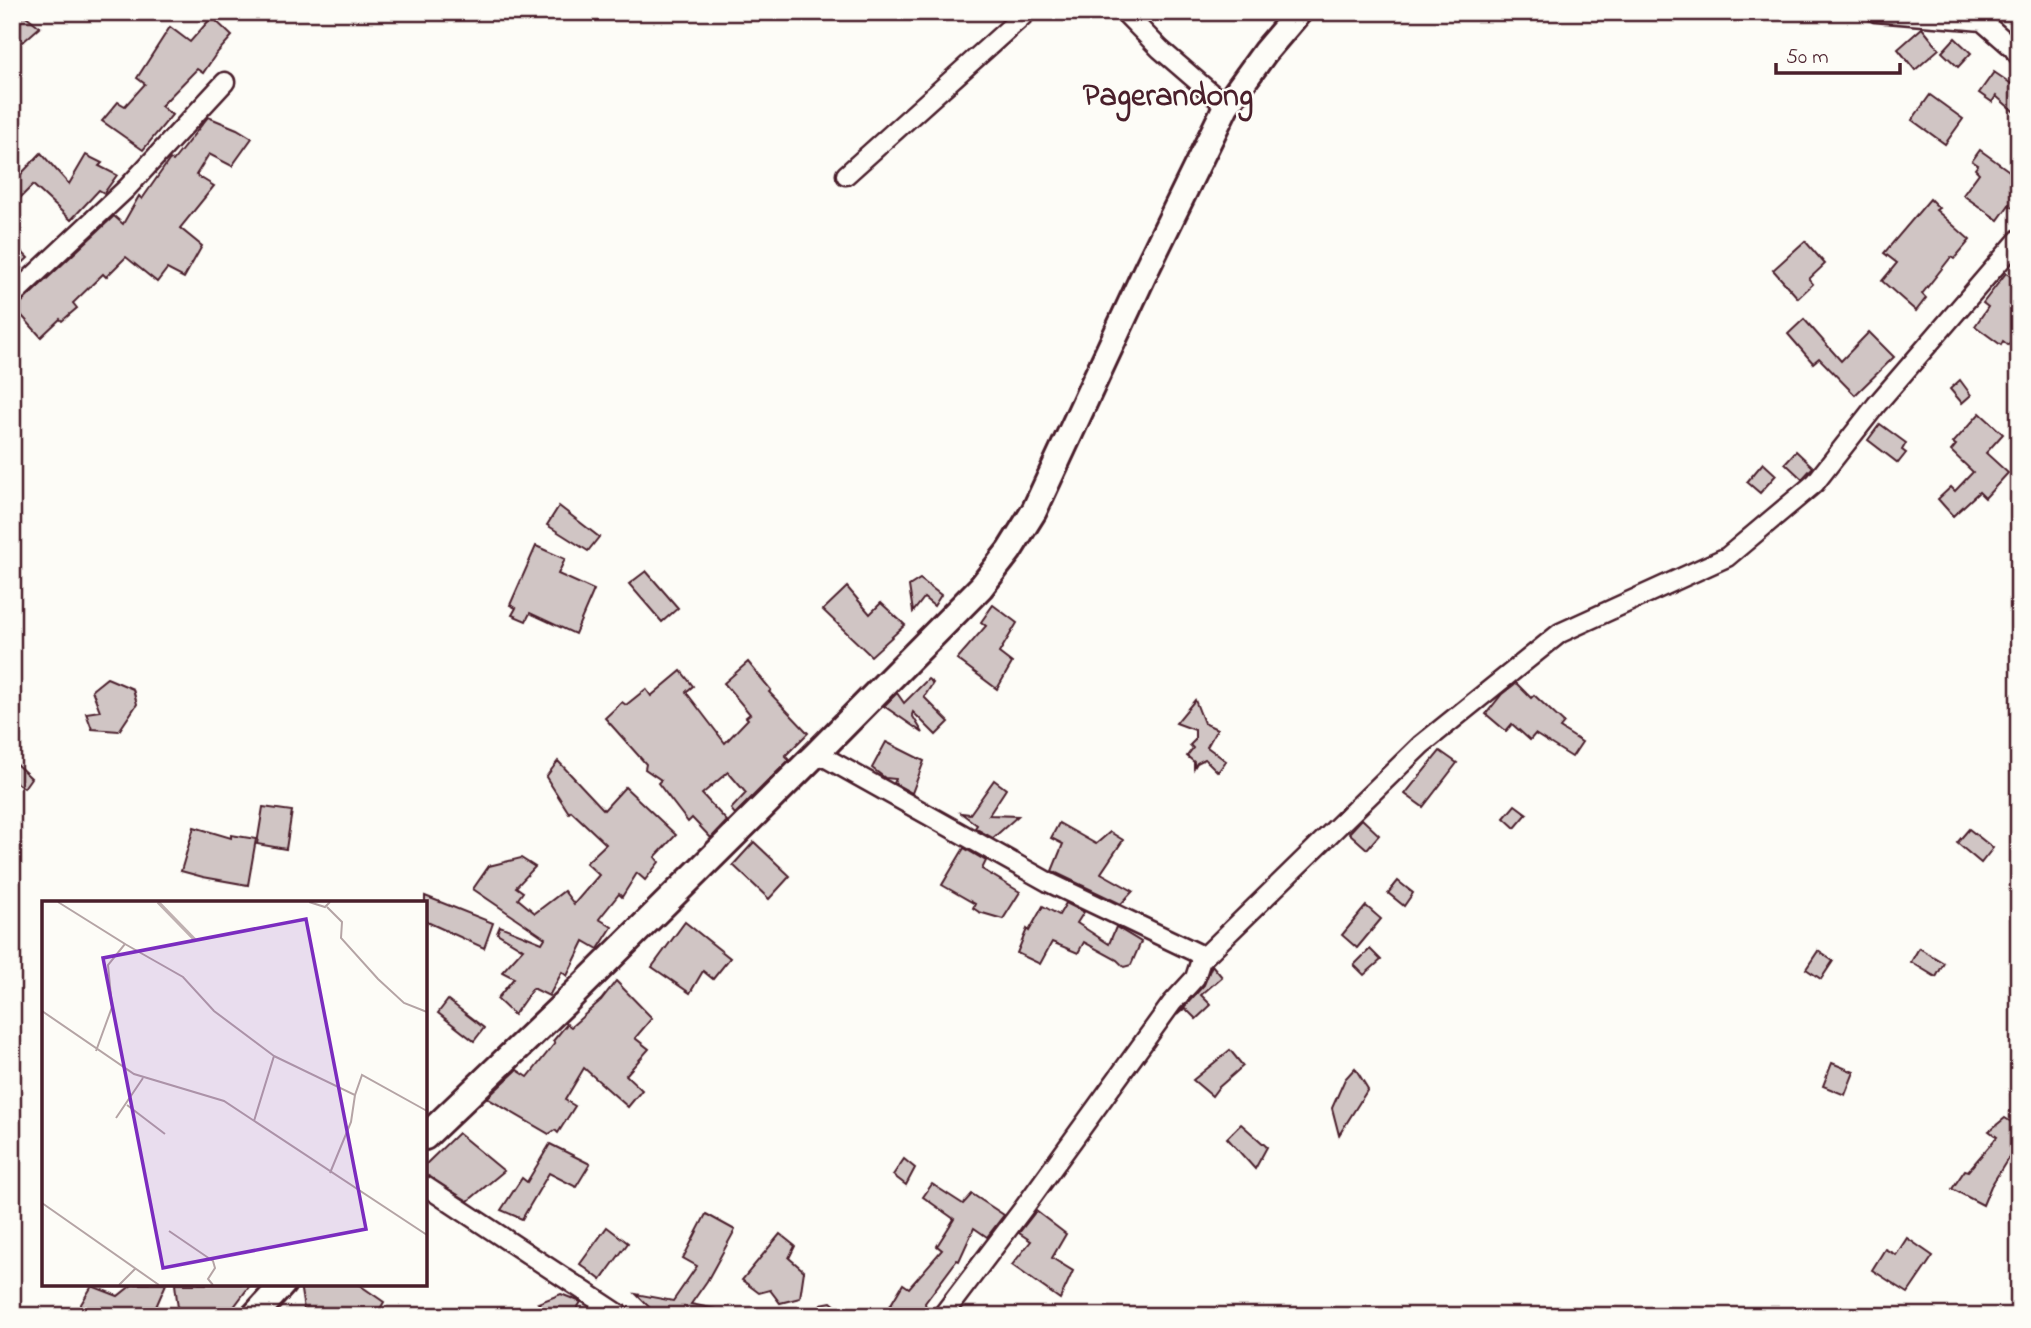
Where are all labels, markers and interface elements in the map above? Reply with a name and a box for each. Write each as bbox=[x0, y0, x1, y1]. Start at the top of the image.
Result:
scale bar bbox=[1776, 32, 1900, 76]
text: 50 m bbox=[1786, 43, 1829, 73]
district label: Pagerandong bbox=[1083, 74, 1253, 122]
inset map bbox=[42, 901, 427, 1286]

